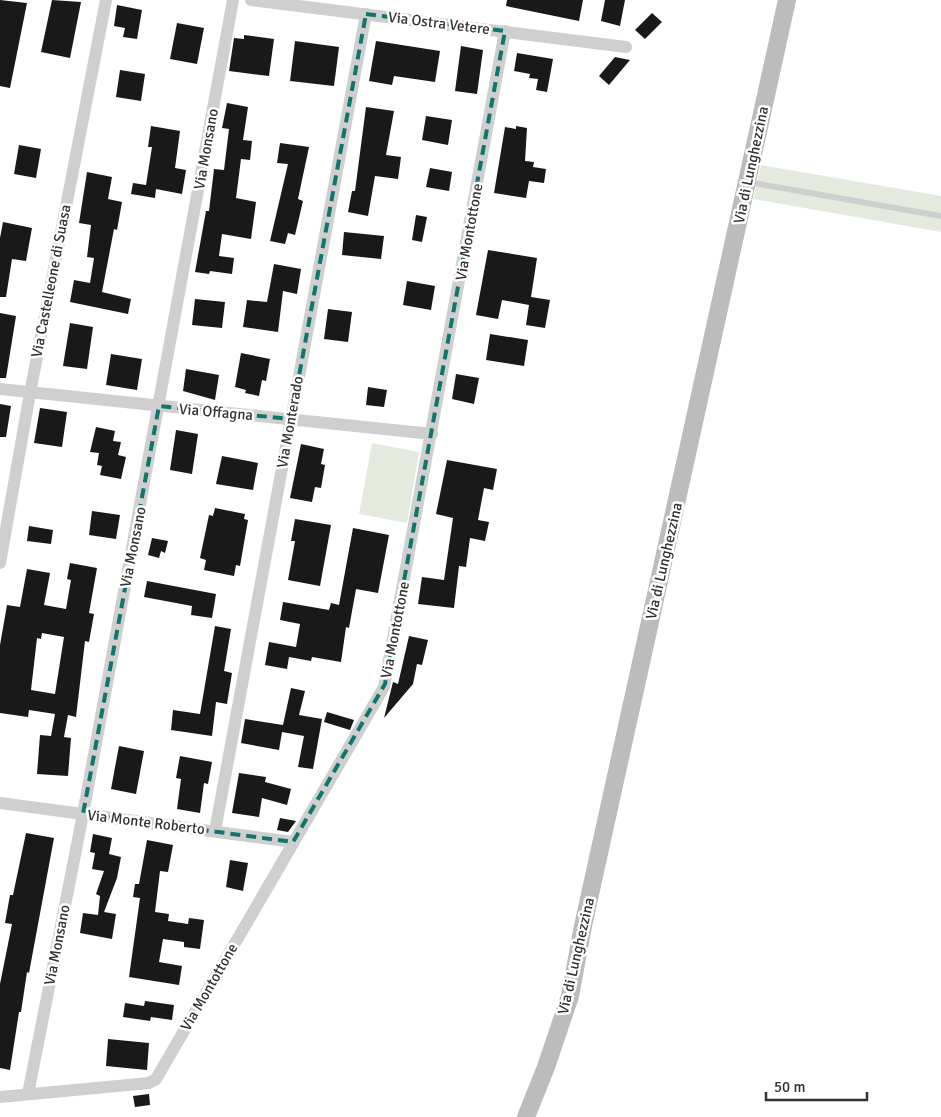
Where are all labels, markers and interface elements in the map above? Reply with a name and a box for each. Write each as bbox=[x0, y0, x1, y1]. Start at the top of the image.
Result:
street label: Via Ostra Vetere bbox=[387, 8, 491, 38]
street label: Via di Lunghezzina bbox=[730, 105, 772, 225]
street label: Via Monsano bbox=[190, 107, 222, 191]
street label: Via Montottone bbox=[452, 182, 486, 282]
street label: Via Castelleone di Suasa bbox=[27, 203, 75, 359]
street label: Via Monterado bbox=[273, 374, 307, 469]
street label: Via Offagna bbox=[178, 400, 254, 424]
street label: Via di Lunghezzina bbox=[642, 501, 686, 621]
street label: Via Monsano bbox=[116, 505, 150, 589]
street label: Via Montottone bbox=[377, 580, 413, 680]
street label: Via Monte Roberto bbox=[86, 806, 206, 838]
street label: Via di Lunghezzina bbox=[554, 896, 598, 1016]
street label: Via Monsano bbox=[40, 903, 74, 987]
street label: Via Montottone bbox=[177, 940, 241, 1034]
scale bar bbox=[766, 1070, 867, 1102]
text: 50 m bbox=[774, 1078, 805, 1096]

